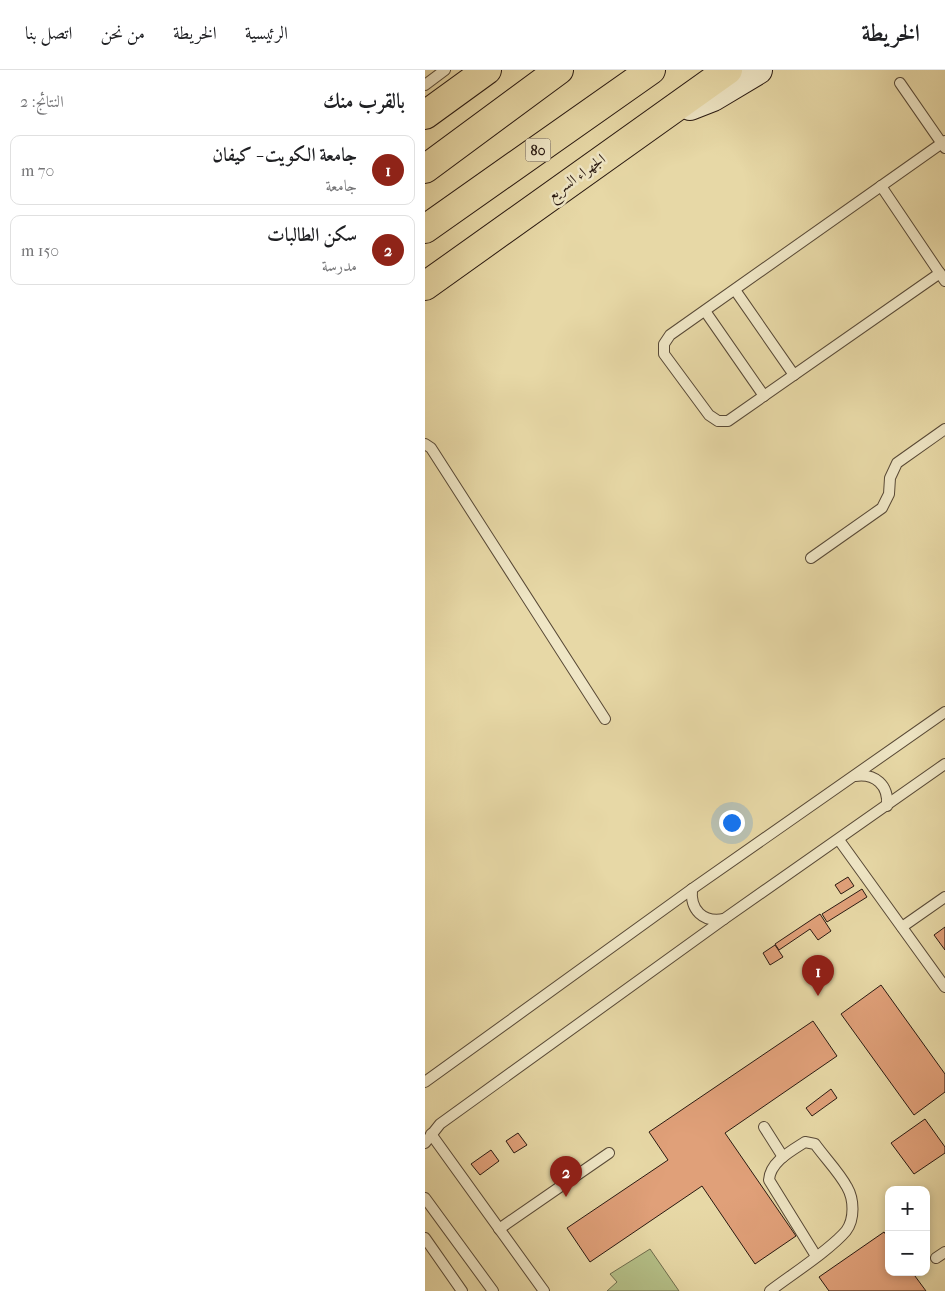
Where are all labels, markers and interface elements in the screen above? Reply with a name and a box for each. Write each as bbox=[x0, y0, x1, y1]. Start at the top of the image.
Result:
text: الخريطة bbox=[862, 19, 920, 47]
text: اتصل بنا bbox=[25, 23, 72, 44]
text: من نحن bbox=[100, 23, 145, 44]
text: الخريطة bbox=[173, 23, 217, 44]
text: الرئيسية bbox=[245, 23, 288, 44]
text: بالقرب منك bbox=[323, 89, 405, 113]
text: النتائج: 2 bbox=[20, 92, 64, 111]
road number: 80 bbox=[525, 138, 551, 162]
text: جامعة الكويت - كيفان bbox=[212, 144, 357, 166]
street label: الجهراء السريع bbox=[543, 150, 612, 208]
text: 70 m bbox=[21, 161, 54, 180]
text: 1 bbox=[385, 161, 391, 180]
text: جامعة bbox=[325, 176, 357, 195]
text: سكن الطالبات bbox=[267, 224, 357, 246]
text: 150 m bbox=[21, 241, 59, 260]
text: 2 bbox=[384, 241, 392, 260]
text: مدرسة bbox=[322, 256, 357, 275]
your location bbox=[719, 810, 745, 836]
pin: 1 bbox=[802, 955, 834, 996]
pin: 2 bbox=[550, 1156, 582, 1197]
map controls bbox=[885, 1186, 930, 1276]
button: + bbox=[885, 1186, 930, 1231]
button: − bbox=[885, 1231, 930, 1276]

